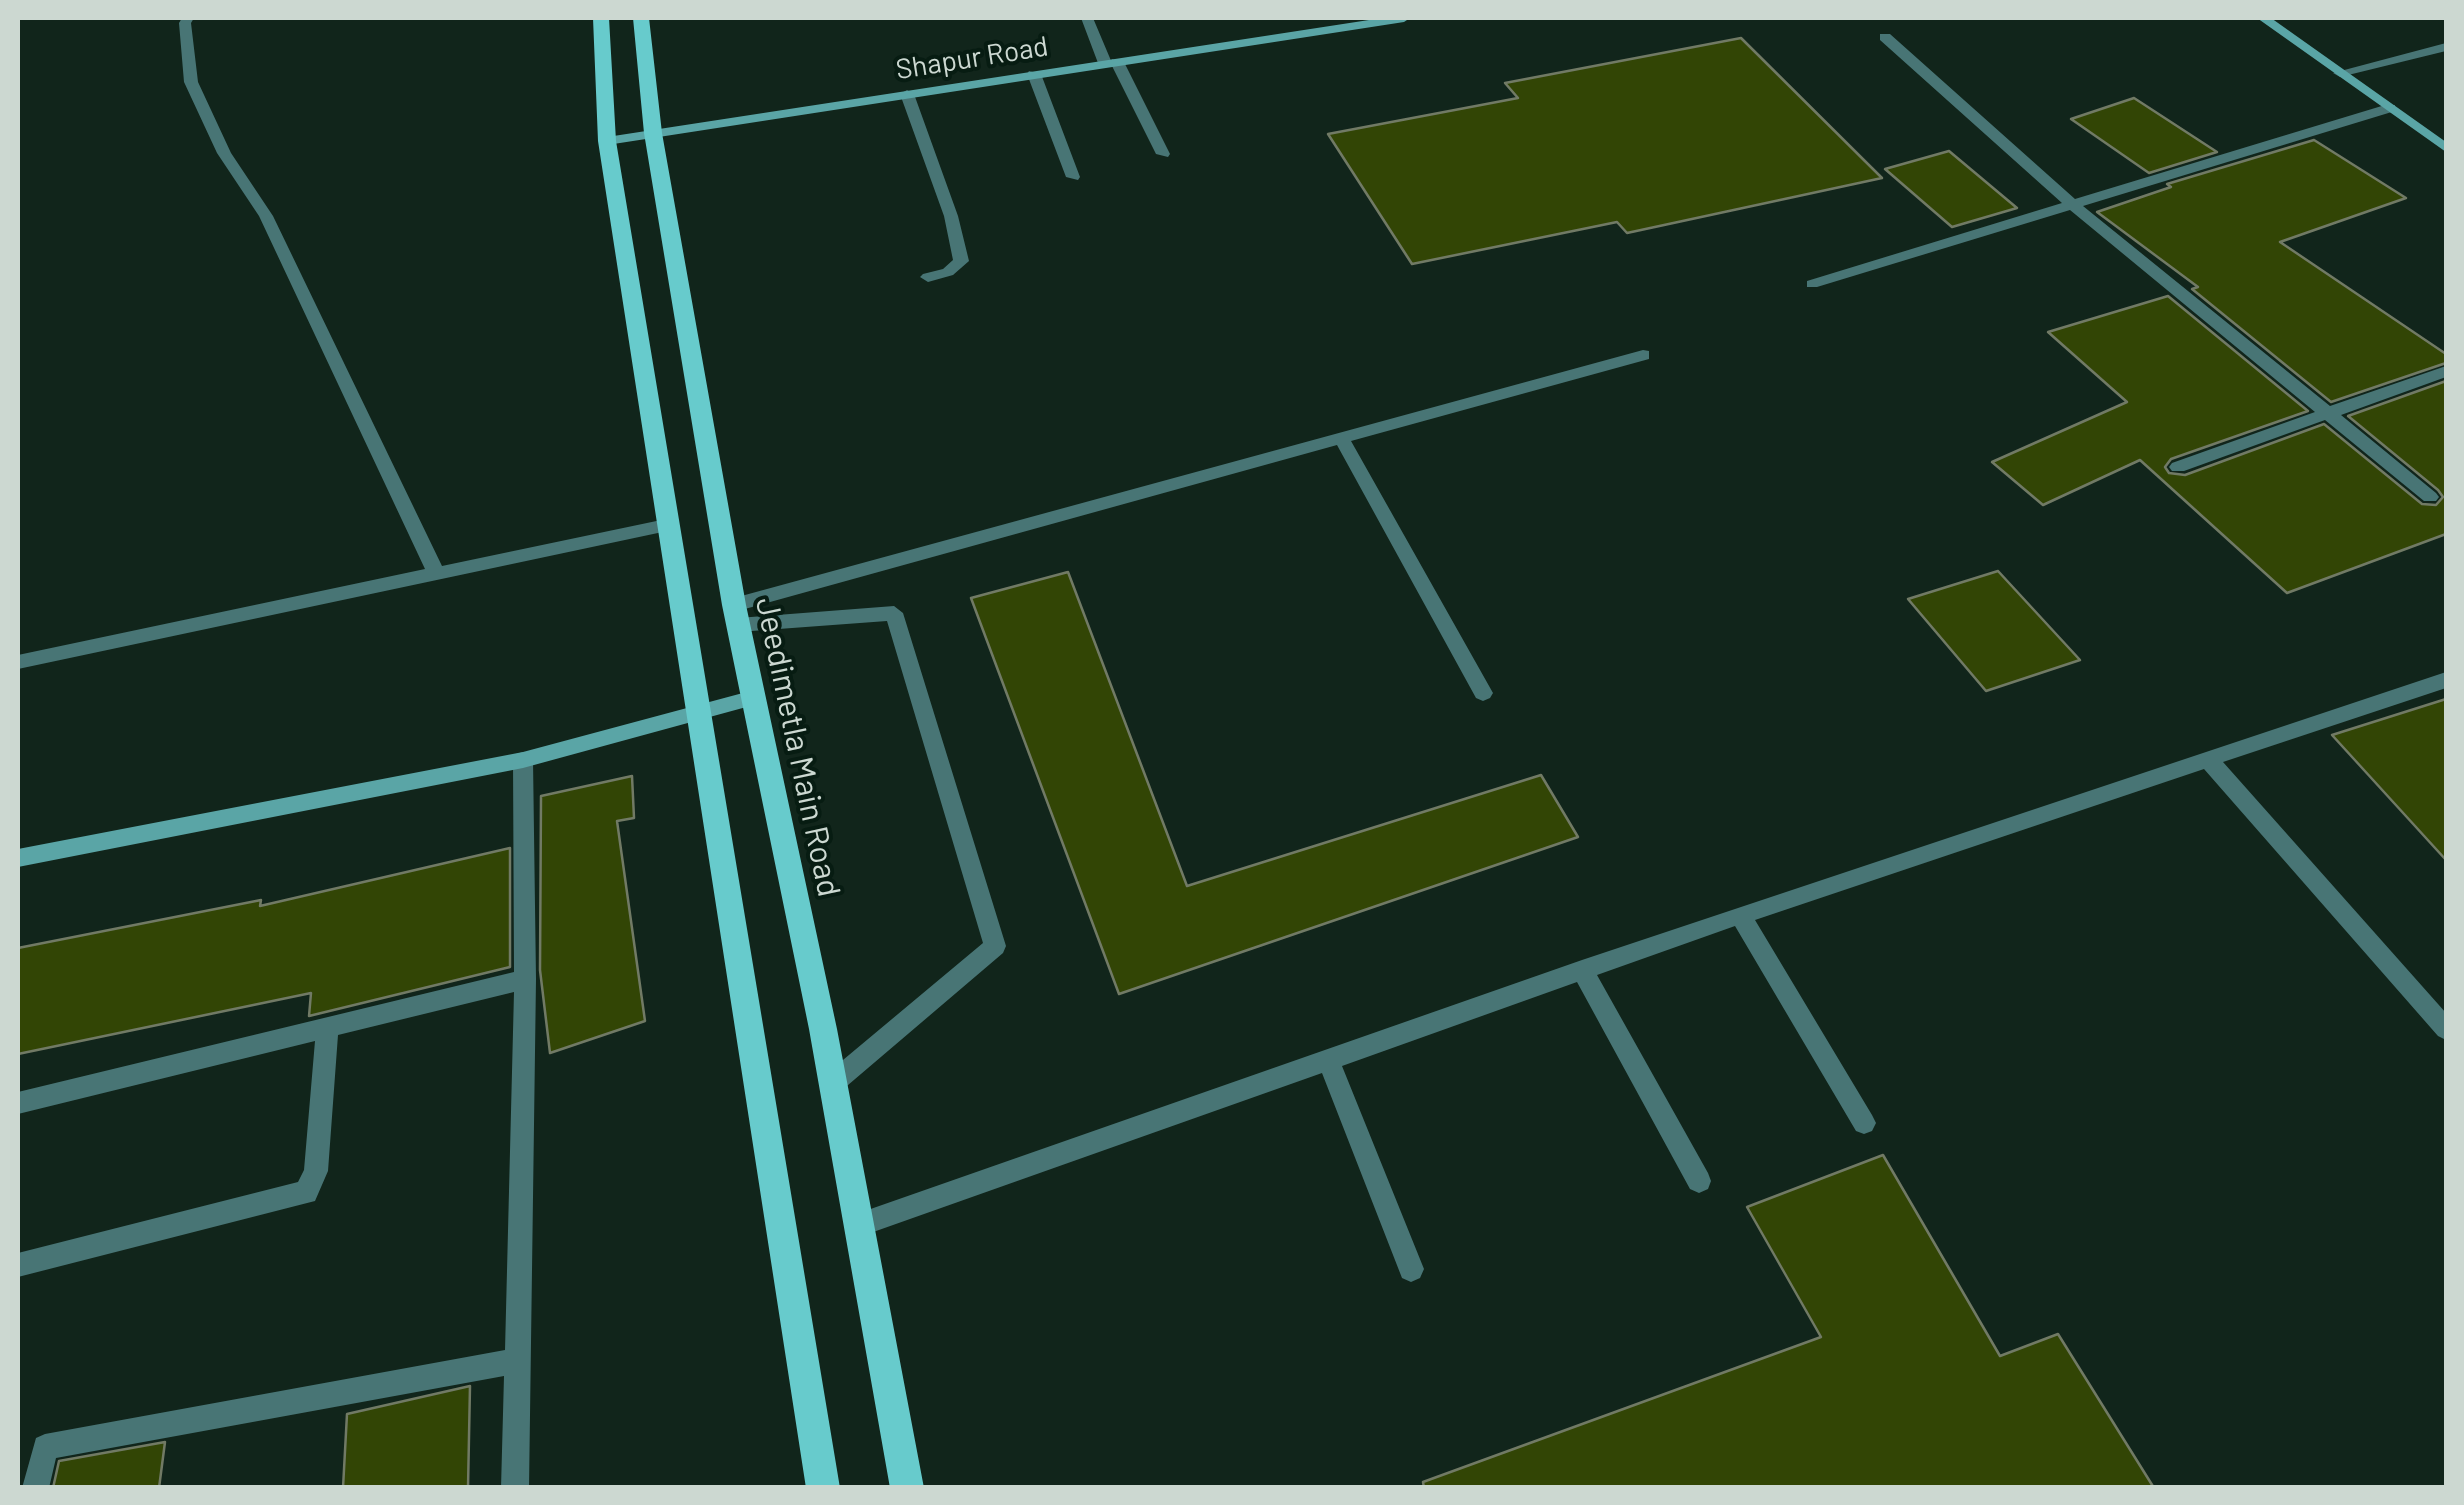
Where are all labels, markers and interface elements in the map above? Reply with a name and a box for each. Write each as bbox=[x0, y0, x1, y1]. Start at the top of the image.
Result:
street label: Shapur Road bbox=[893, 29, 1051, 87]
street label: Jeedimetla Main Road bbox=[748, 594, 848, 900]

